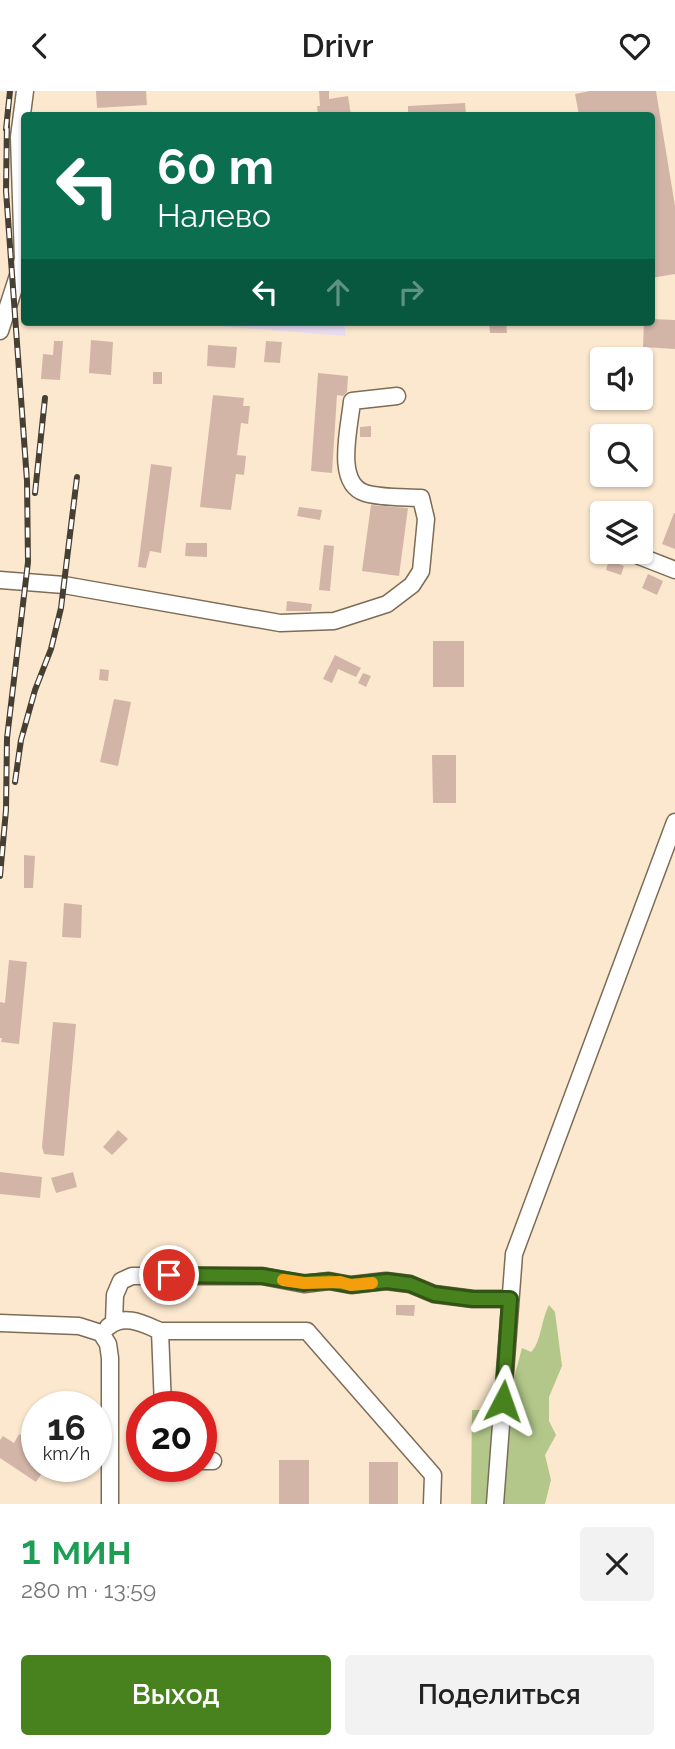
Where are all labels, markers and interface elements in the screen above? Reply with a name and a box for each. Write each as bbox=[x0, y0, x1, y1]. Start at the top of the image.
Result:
icon: back bbox=[21, 27, 59, 65]
text: Drivr bbox=[302, 27, 373, 64]
icon: heart bbox=[616, 27, 654, 65]
text: 60 m bbox=[157, 138, 274, 195]
icon: left bbox=[42, 140, 133, 231]
text: Налево bbox=[157, 197, 271, 234]
icon: left bbox=[246, 273, 284, 311]
icon: ahead bbox=[319, 273, 357, 311]
icon: right bbox=[392, 273, 430, 311]
map controls bbox=[590, 347, 653, 564]
button: sound bbox=[590, 347, 653, 410]
button: search bbox=[590, 424, 653, 487]
button: layers bbox=[590, 501, 653, 564]
pin bbox=[139, 1245, 199, 1305]
icon: arrive bbox=[150, 1256, 188, 1294]
position arrow bbox=[466, 1364, 540, 1438]
speed limit sign: 20 bbox=[126, 1391, 217, 1482]
text: 16 bbox=[47, 1407, 86, 1448]
text: km/h bbox=[43, 1443, 90, 1464]
text: 1 мин bbox=[21, 1525, 132, 1574]
button: close bbox=[580, 1527, 654, 1601]
text: 280 m · 13:59 bbox=[21, 1576, 156, 1603]
button: Выход bbox=[21, 1655, 331, 1735]
button: Поделиться bbox=[345, 1655, 654, 1735]

